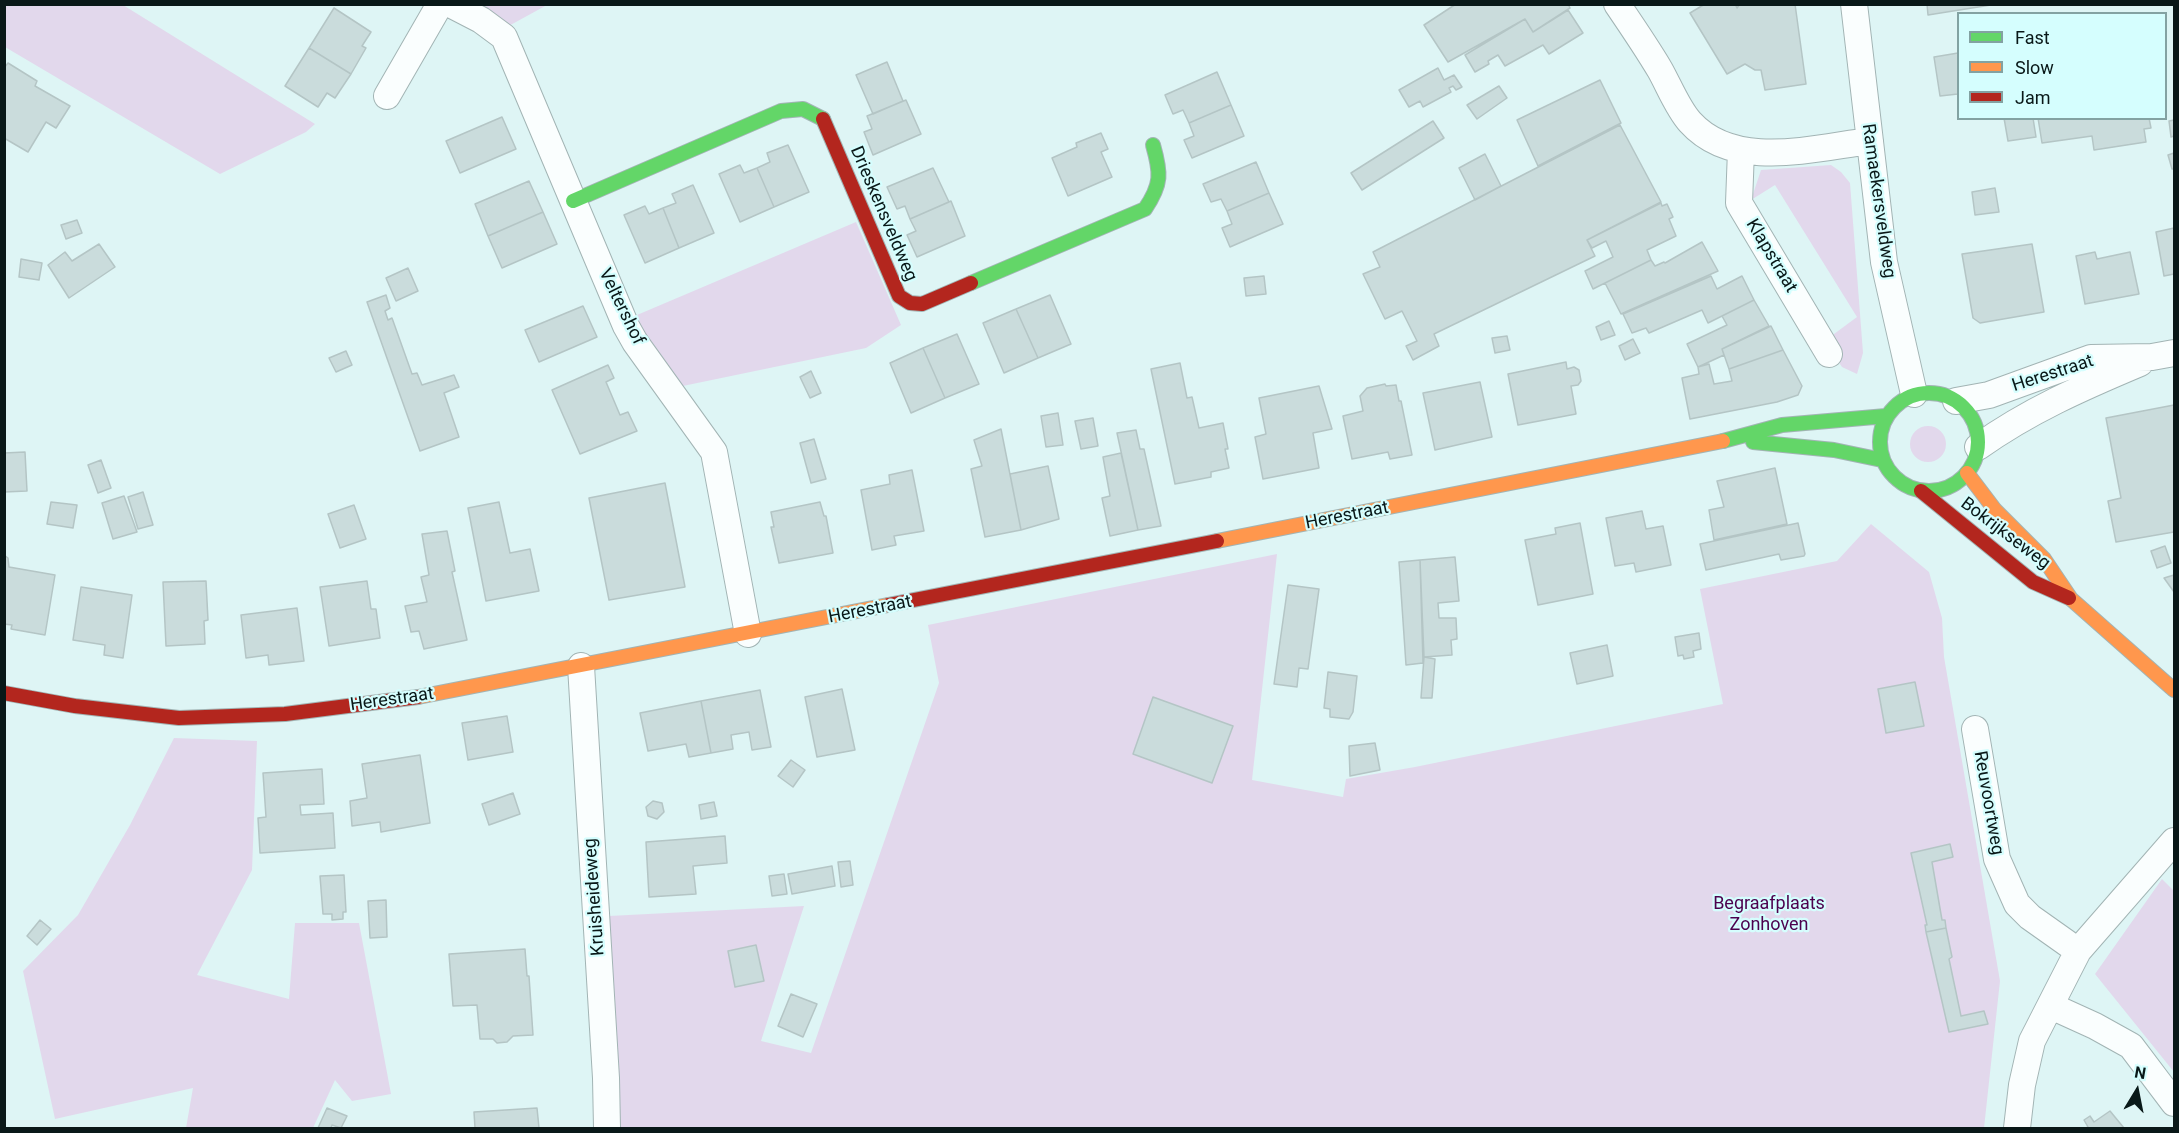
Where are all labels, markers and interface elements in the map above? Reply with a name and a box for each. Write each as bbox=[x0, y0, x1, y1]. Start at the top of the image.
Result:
legend bbox=[1957, 12, 2167, 120]
text: Fast bbox=[2015, 27, 2050, 48]
text: Slow bbox=[2015, 57, 2054, 78]
text: Jam bbox=[2015, 87, 2051, 108]
street label: Ramaekersveldweg bbox=[1856, 122, 1900, 280]
street label: Drieskensveldweg bbox=[845, 143, 921, 285]
street label: Klapstraat bbox=[1741, 215, 1801, 297]
street label: Veltershof bbox=[593, 265, 649, 349]
street label: Herestraat bbox=[2010, 351, 2096, 397]
street label: Bokrijkseweg bbox=[1956, 493, 2054, 575]
street label: Herestraat bbox=[1304, 497, 1390, 535]
street label: Herestraat bbox=[827, 591, 913, 629]
street label: Herestraat bbox=[349, 683, 435, 717]
street label: Reuvoortweg bbox=[1968, 749, 2008, 857]
street label: Kruisheideweg bbox=[580, 838, 610, 956]
park label: Begraafplaats Zonhoven bbox=[1713, 893, 1825, 936]
north arrow bbox=[2107, 1061, 2167, 1121]
text: N bbox=[2133, 1062, 2147, 1083]

